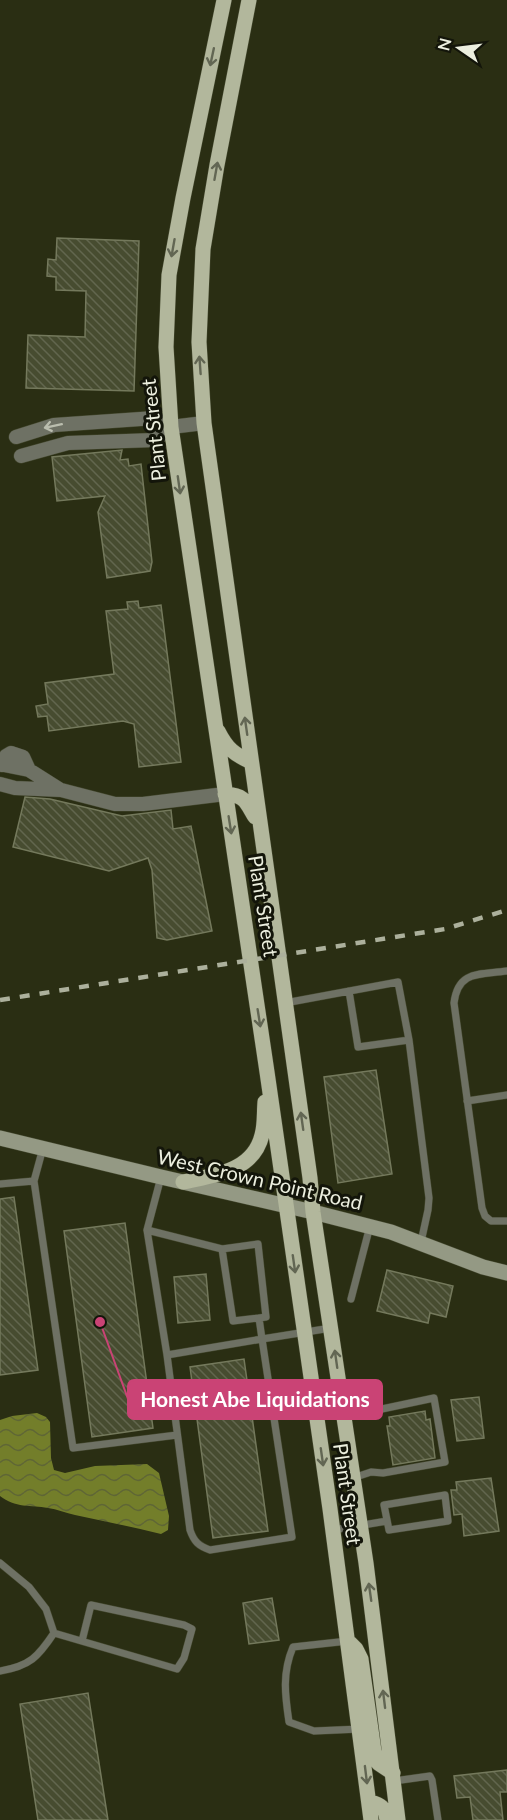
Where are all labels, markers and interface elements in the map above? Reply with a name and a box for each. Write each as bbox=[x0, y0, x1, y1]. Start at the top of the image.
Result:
north arrow bbox=[429, 18, 489, 78]
text: N bbox=[433, 36, 455, 53]
one-way arrow bbox=[206, 47, 217, 67]
one-way arrow bbox=[211, 162, 222, 182]
one-way arrow bbox=[168, 238, 179, 258]
one-way arrow bbox=[195, 356, 206, 375]
street label: Plant Street bbox=[136, 378, 170, 482]
one-way arrow bbox=[44, 421, 63, 433]
one-way arrow bbox=[174, 475, 185, 495]
one-way arrow bbox=[241, 716, 252, 736]
one-way arrow bbox=[225, 815, 236, 835]
street label: Plant Street bbox=[244, 853, 284, 959]
one-way arrow bbox=[254, 1008, 265, 1028]
one-way arrow bbox=[296, 1111, 307, 1131]
street label: West Crown Point Road bbox=[155, 1144, 365, 1214]
one-way arrow bbox=[288, 1253, 299, 1273]
one-way arrow bbox=[330, 1349, 341, 1369]
callout: Honest Abe Liquidations bbox=[128, 1380, 382, 1419]
text: Honest Abe Liquidations bbox=[140, 1386, 370, 1411]
street label: Plant Street bbox=[329, 1442, 367, 1546]
one-way arrow bbox=[316, 1446, 327, 1466]
one-way arrow bbox=[365, 1583, 376, 1603]
one-way arrow bbox=[378, 1690, 389, 1710]
one-way arrow bbox=[360, 1764, 371, 1784]

